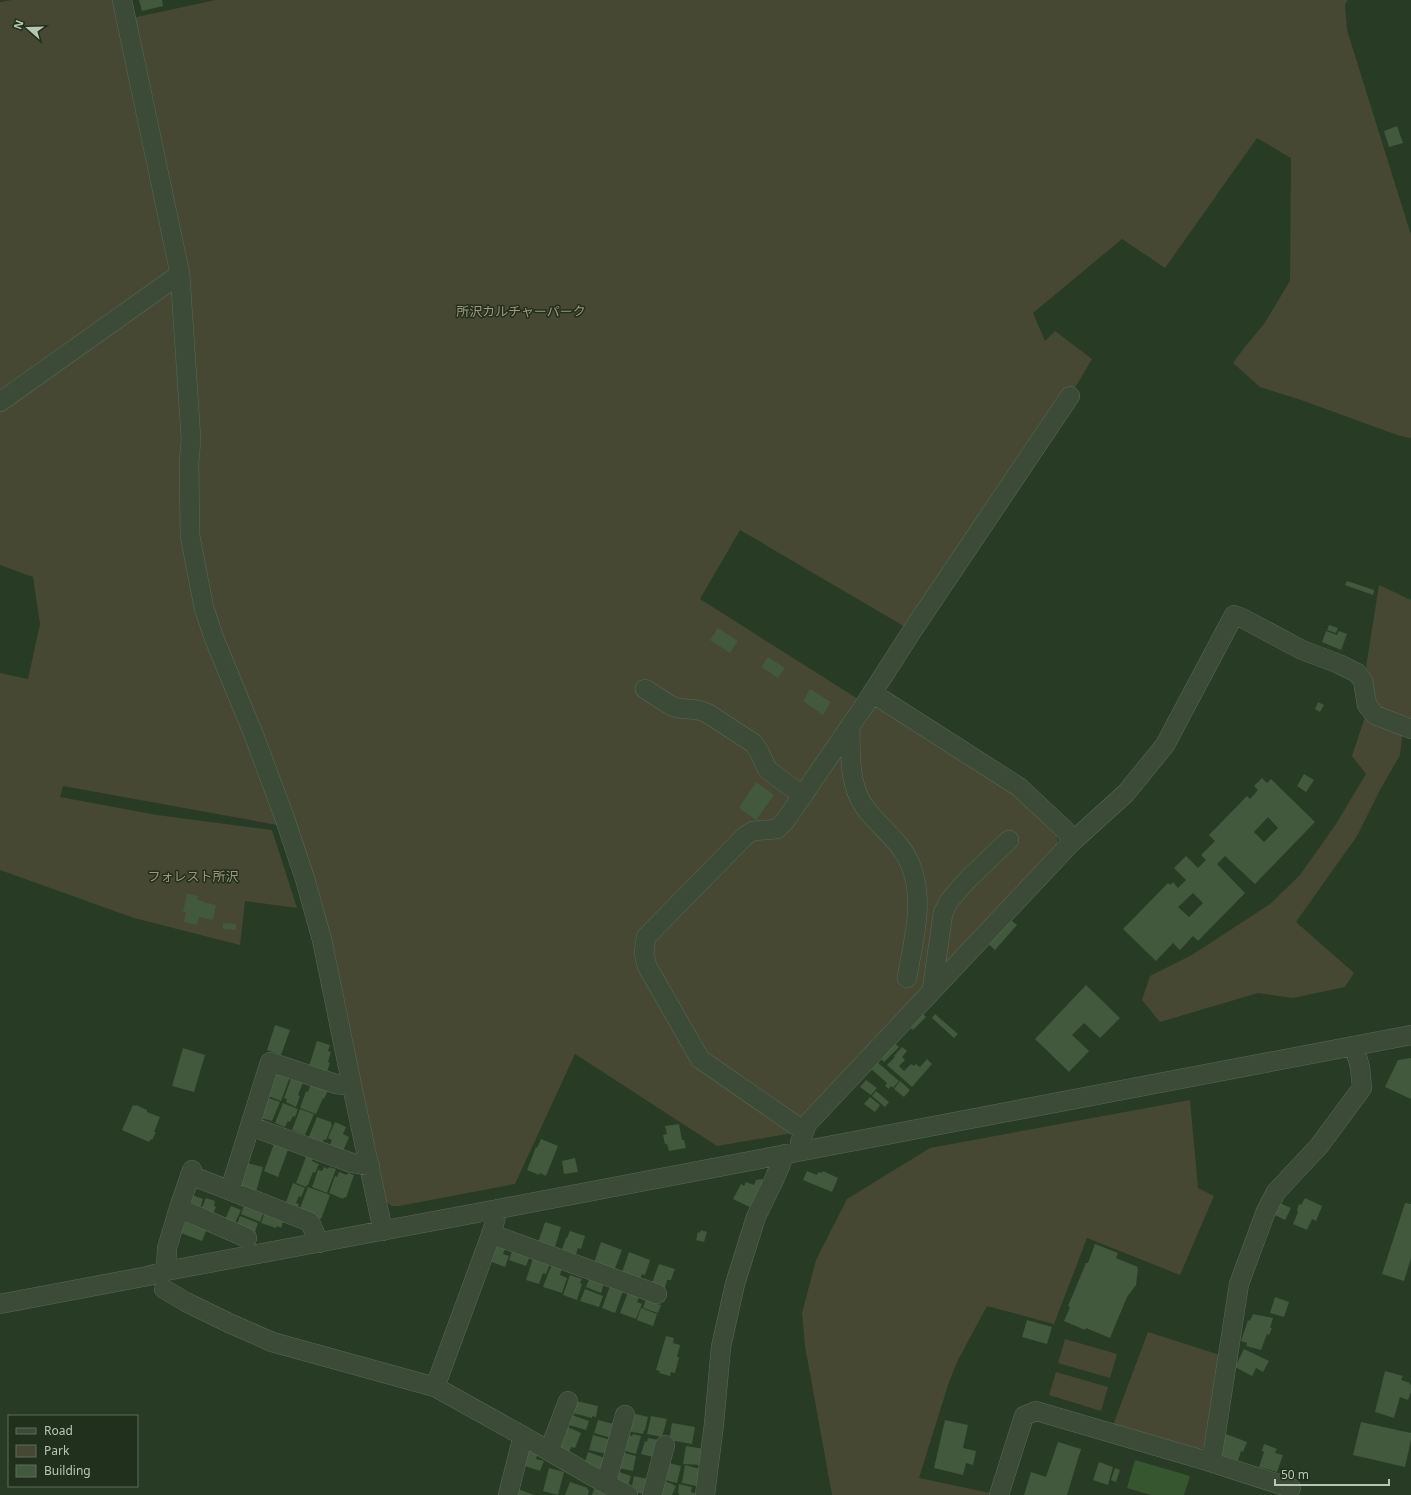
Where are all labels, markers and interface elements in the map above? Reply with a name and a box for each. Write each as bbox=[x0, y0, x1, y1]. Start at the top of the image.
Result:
north arrow bbox=[8, 8, 48, 48]
text: N bbox=[10, 18, 27, 31]
park label: 所沢カルチャーパーク bbox=[456, 302, 586, 320]
park label: フォレスト所沢 bbox=[147, 867, 239, 885]
legend bbox=[8, 1415, 138, 1487]
text: Road bbox=[44, 1422, 73, 1439]
text: Park bbox=[44, 1442, 70, 1459]
scale bar bbox=[1275, 1461, 1389, 1487]
text: Building bbox=[44, 1462, 91, 1479]
text: 50 m bbox=[1281, 1466, 1309, 1483]

